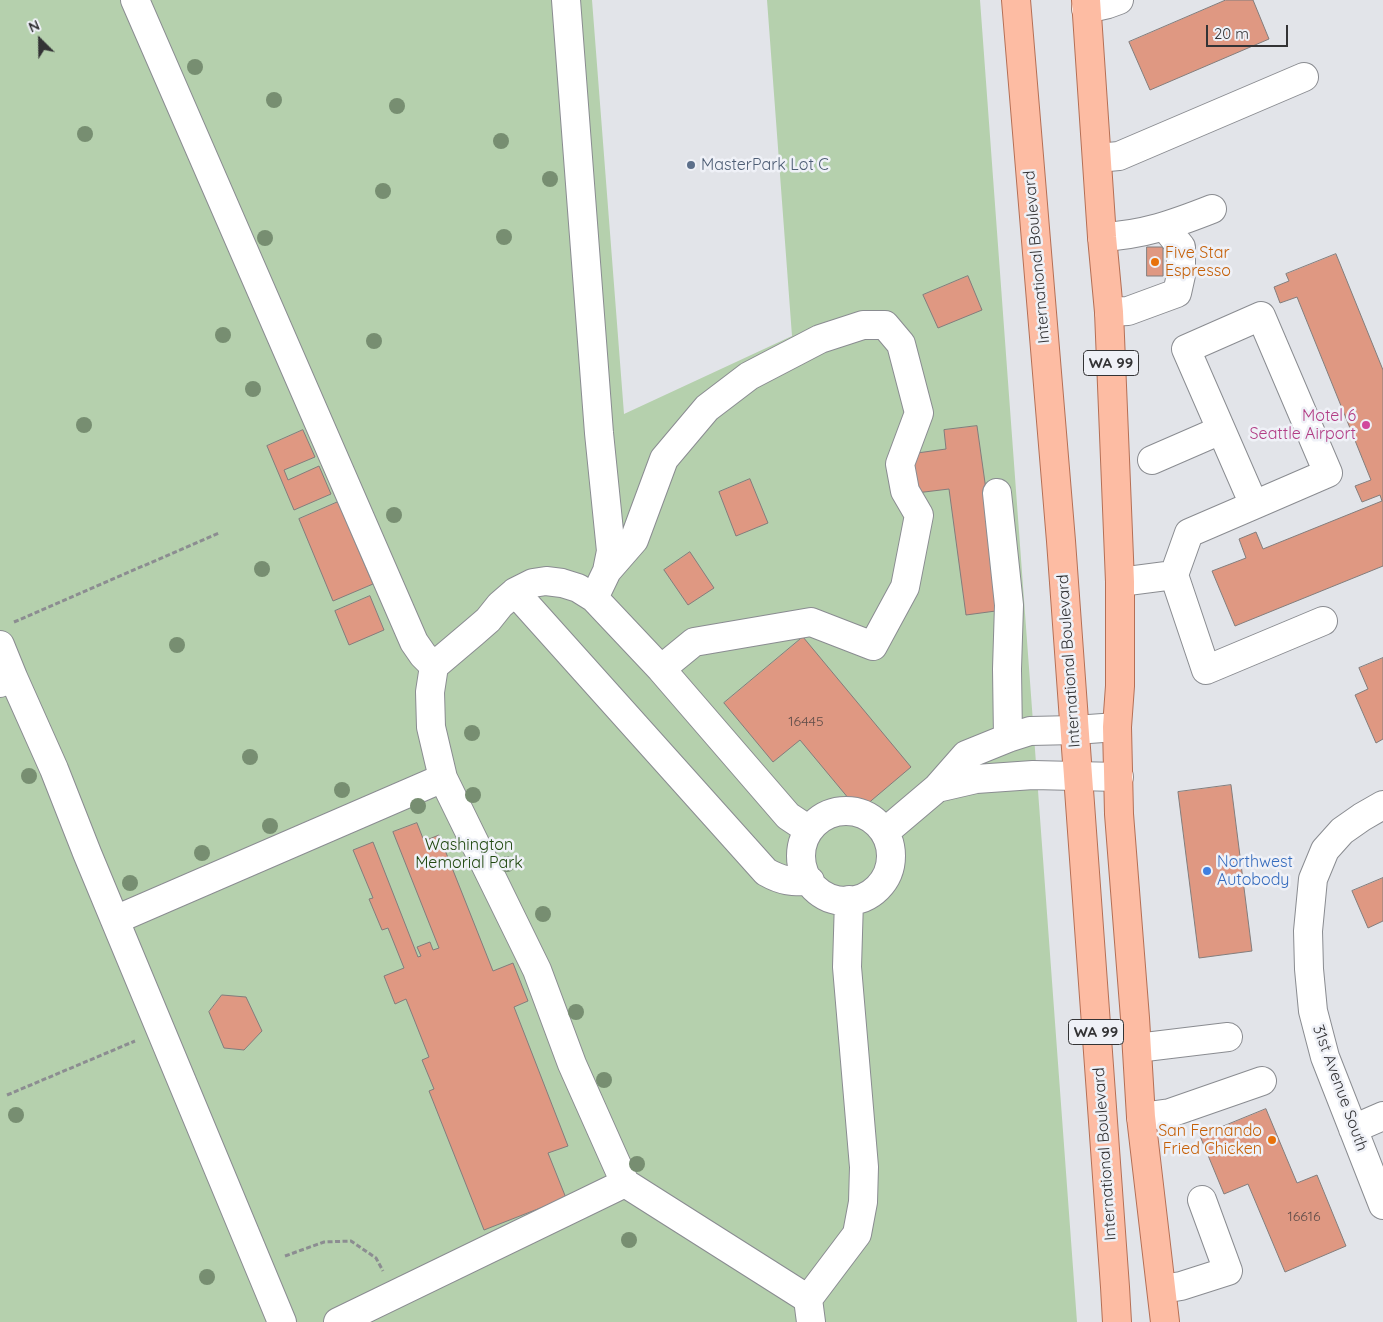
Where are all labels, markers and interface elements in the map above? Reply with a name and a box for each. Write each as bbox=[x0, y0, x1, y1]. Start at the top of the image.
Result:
north arrow bbox=[15, 15, 65, 65]
scale bar bbox=[1208, 15, 1290, 47]
text: N bbox=[26, 16, 42, 36]
text: 20 m bbox=[1214, 24, 1249, 43]
place label: MasterPark Lot C bbox=[701, 155, 829, 175]
marker: MasterPark Lot C bbox=[685, 159, 697, 171]
street label: International Boulevard bbox=[1020, 170, 1054, 344]
place label: Five Star Espresso bbox=[1165, 243, 1231, 281]
marker: Five Star Espresso bbox=[1149, 256, 1161, 268]
road number: WA 99 bbox=[1084, 350, 1138, 376]
place label: Motel 6 Seattle Airport bbox=[1250, 406, 1356, 444]
marker: Motel 6 Seattle Airport bbox=[1360, 419, 1372, 431]
street label: International Boulevard bbox=[1053, 574, 1085, 748]
house number: 16445 bbox=[788, 714, 824, 730]
park label: Washington Memorial Park bbox=[415, 835, 523, 873]
place label: Northwest Autobody bbox=[1217, 852, 1293, 890]
marker: Northwest Autobody bbox=[1201, 865, 1213, 877]
road number: WA 99 bbox=[1068, 1020, 1124, 1044]
street label: 31st Avenue South bbox=[1308, 1022, 1372, 1154]
street label: International Boulevard bbox=[1089, 1067, 1121, 1241]
place label: San Fernando Fried Chicken bbox=[1158, 1121, 1262, 1159]
marker: San Fernando Fried Chicken bbox=[1266, 1134, 1278, 1146]
house number: 16616 bbox=[1288, 1209, 1320, 1225]

